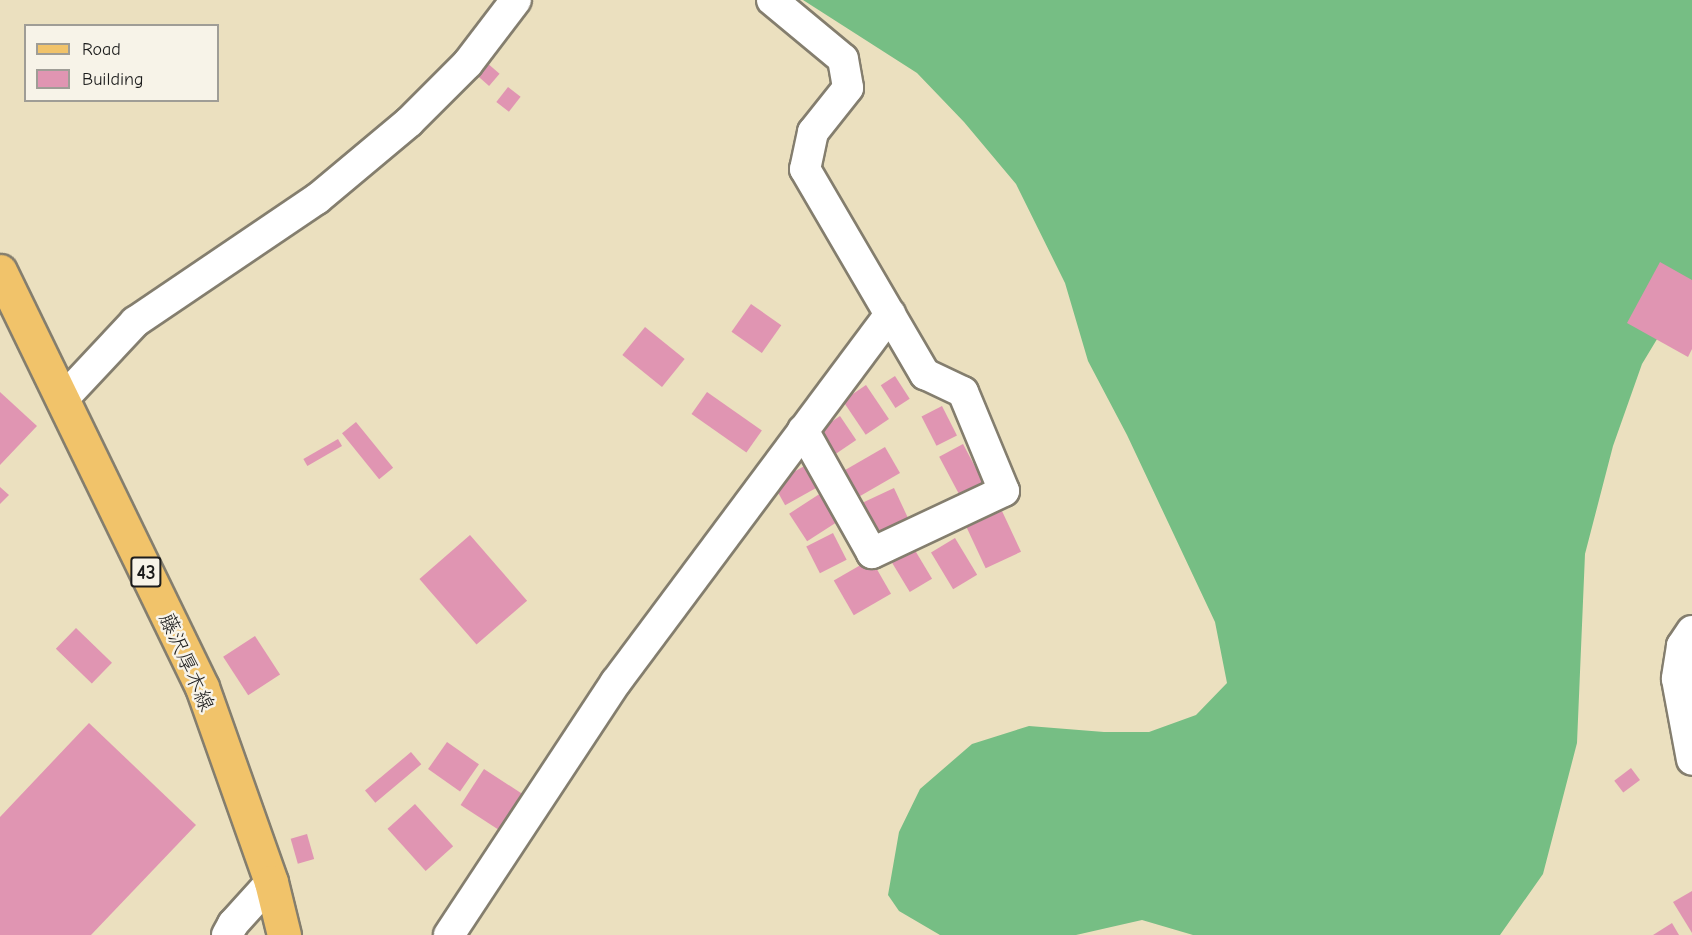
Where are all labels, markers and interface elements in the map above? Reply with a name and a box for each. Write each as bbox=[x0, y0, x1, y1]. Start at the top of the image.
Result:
legend bbox=[24, 24, 219, 102]
text: Road bbox=[82, 39, 121, 60]
text: Building bbox=[82, 69, 144, 90]
road number: 43 bbox=[130, 555, 162, 589]
street label: 藤沢厚木線 bbox=[154, 609, 220, 715]

